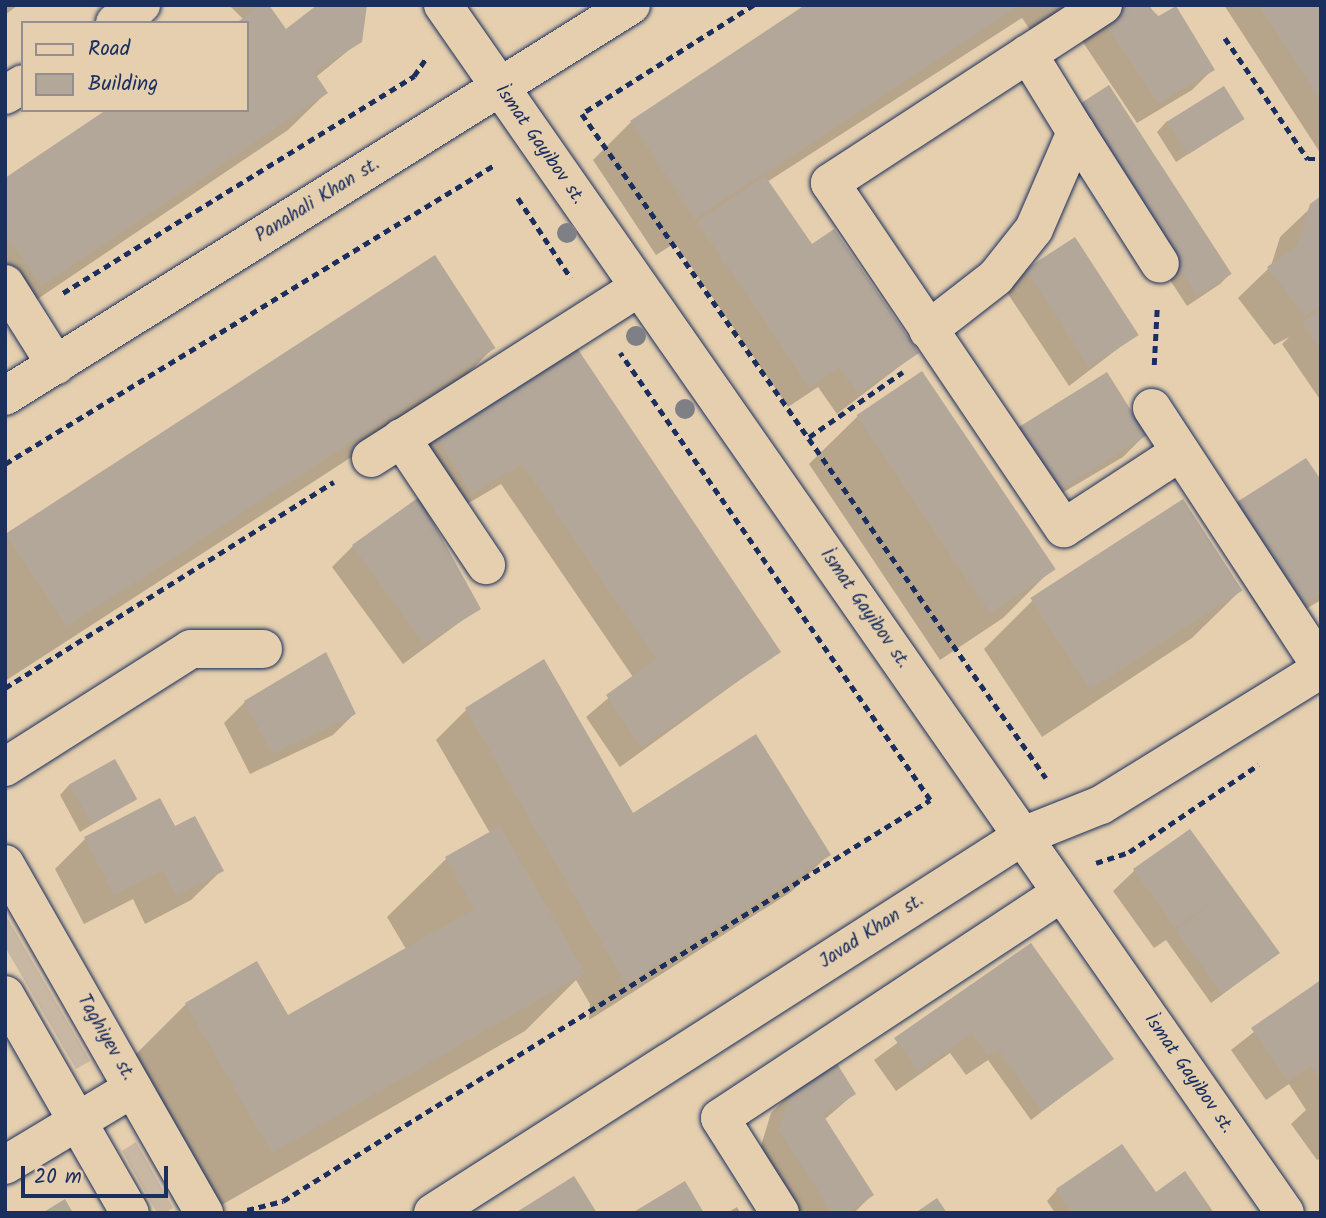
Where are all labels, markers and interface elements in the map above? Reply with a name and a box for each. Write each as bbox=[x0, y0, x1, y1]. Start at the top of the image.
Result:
legend bbox=[21, 21, 248, 112]
text: Road bbox=[88, 33, 130, 66]
text: Building bbox=[88, 68, 158, 101]
street label: İsmat Gayibov st. bbox=[489, 81, 589, 209]
street label: Panahali Khan st. bbox=[252, 154, 384, 248]
street label: İsmat Gayibov st. bbox=[814, 545, 914, 673]
street label: Javad Khan st. bbox=[816, 890, 928, 974]
street label: Taghiyev st. bbox=[71, 991, 139, 1085]
street label: İsmat Gayibov st. bbox=[1138, 1010, 1238, 1138]
scale bar bbox=[24, 1152, 172, 1196]
text: 20 m bbox=[34, 1161, 82, 1194]

